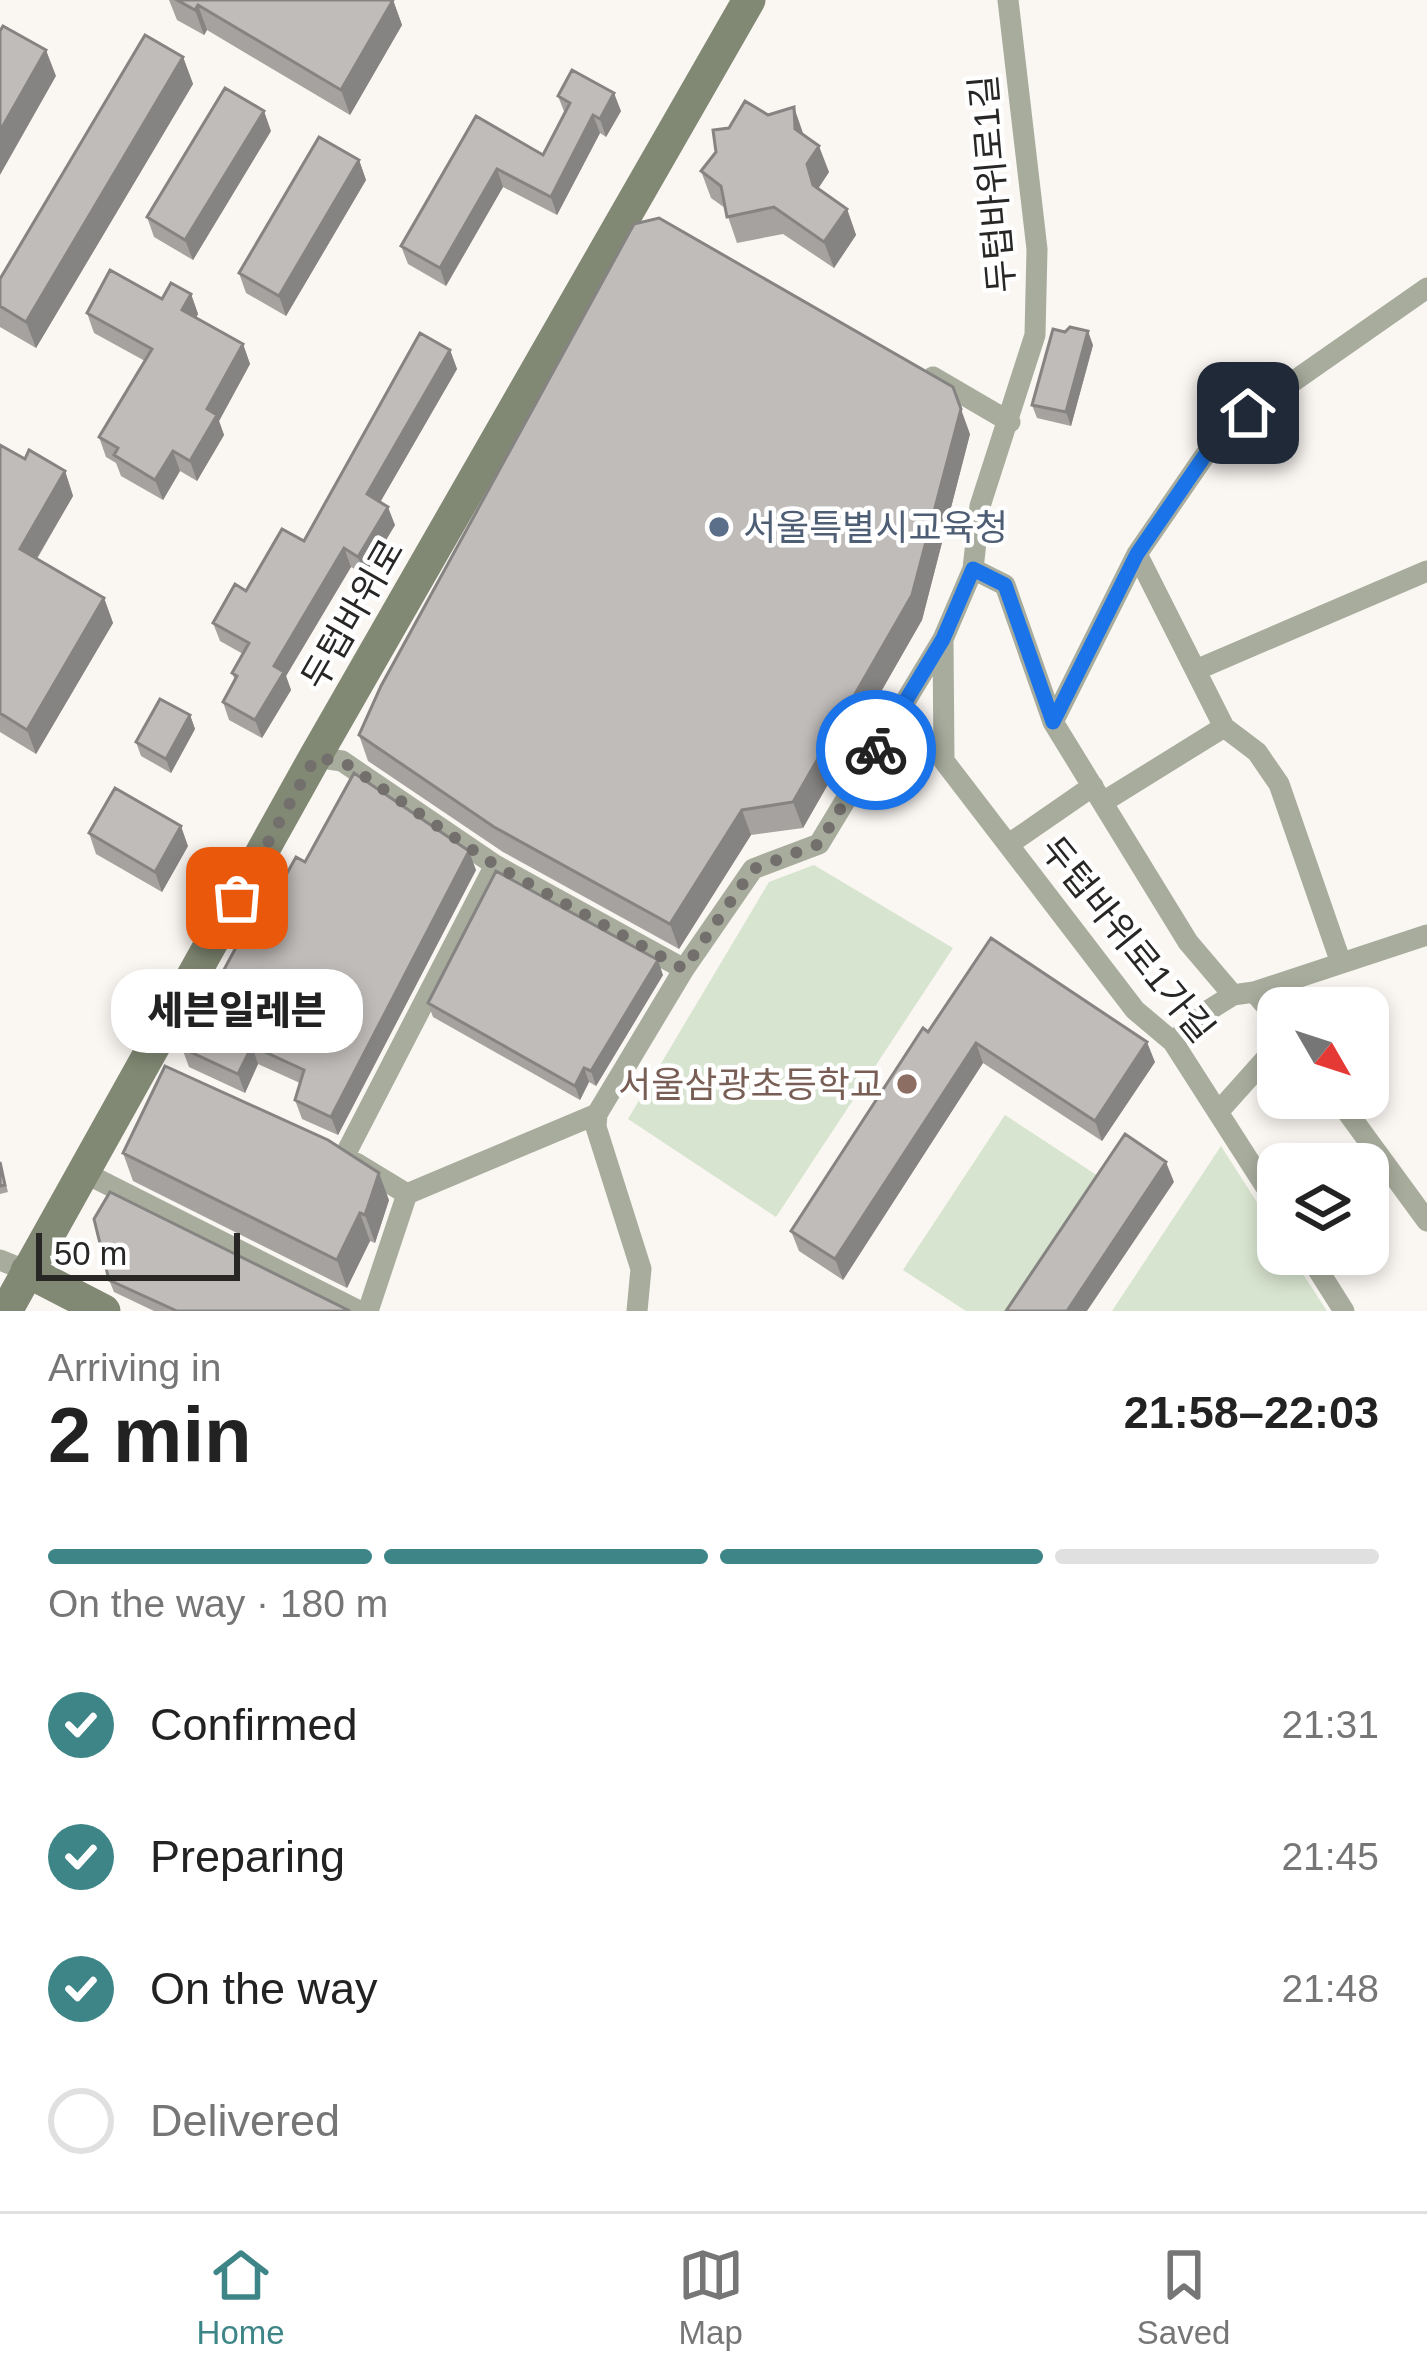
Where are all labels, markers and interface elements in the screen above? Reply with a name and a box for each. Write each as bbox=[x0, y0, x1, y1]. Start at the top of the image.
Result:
street label: 두텁바위로1길 bbox=[963, 73, 1022, 295]
pin bbox=[1197, 362, 1299, 464]
icon: home bbox=[1215, 380, 1281, 446]
place label: 서울특별시교육청 bbox=[743, 507, 1008, 548]
marker: 서울특별시교육청 bbox=[706, 514, 732, 540]
street label: 두텁바위로 bbox=[293, 532, 412, 696]
courier bbox=[816, 690, 936, 810]
icon: bike bbox=[843, 717, 909, 783]
street label: 두텁바위로1가길 bbox=[1032, 829, 1223, 1050]
pin bbox=[186, 847, 288, 949]
icon: bag bbox=[204, 865, 270, 931]
callout: 세븐일레븐 bbox=[111, 970, 363, 1054]
north arrow bbox=[1257, 987, 1389, 1119]
map controls bbox=[1257, 987, 1389, 1275]
text: 세븐일레븐 bbox=[147, 989, 327, 1032]
place label: 서울삼광초등학교 bbox=[618, 1064, 883, 1105]
marker: 서울삼광초등학교 bbox=[894, 1071, 920, 1097]
button: layers bbox=[1257, 1143, 1389, 1275]
scale bar bbox=[36, 1227, 240, 1280]
text: 50 m bbox=[54, 1235, 127, 1272]
text: Arriving in bbox=[48, 1346, 221, 1389]
text: 21:58–22:03 bbox=[1124, 1387, 1379, 1438]
text: 2 min bbox=[48, 1391, 252, 1479]
text: On the way · 180 m bbox=[48, 1582, 388, 1625]
icon: check bbox=[48, 1692, 114, 1758]
text: Confirmed bbox=[150, 1699, 358, 1750]
text: 21:31 bbox=[1281, 1703, 1379, 1746]
icon: check bbox=[48, 1824, 114, 1890]
text: Preparing bbox=[150, 1831, 345, 1882]
text: 21:45 bbox=[1281, 1835, 1379, 1878]
icon: check bbox=[48, 1956, 114, 2022]
text: On the way bbox=[150, 1963, 378, 2014]
text: 21:48 bbox=[1281, 1967, 1379, 2010]
text: Delivered bbox=[150, 2095, 340, 2146]
tab: Home bbox=[197, 2242, 285, 2352]
tab: Map bbox=[678, 2242, 744, 2352]
tab: Saved bbox=[1137, 2242, 1230, 2352]

